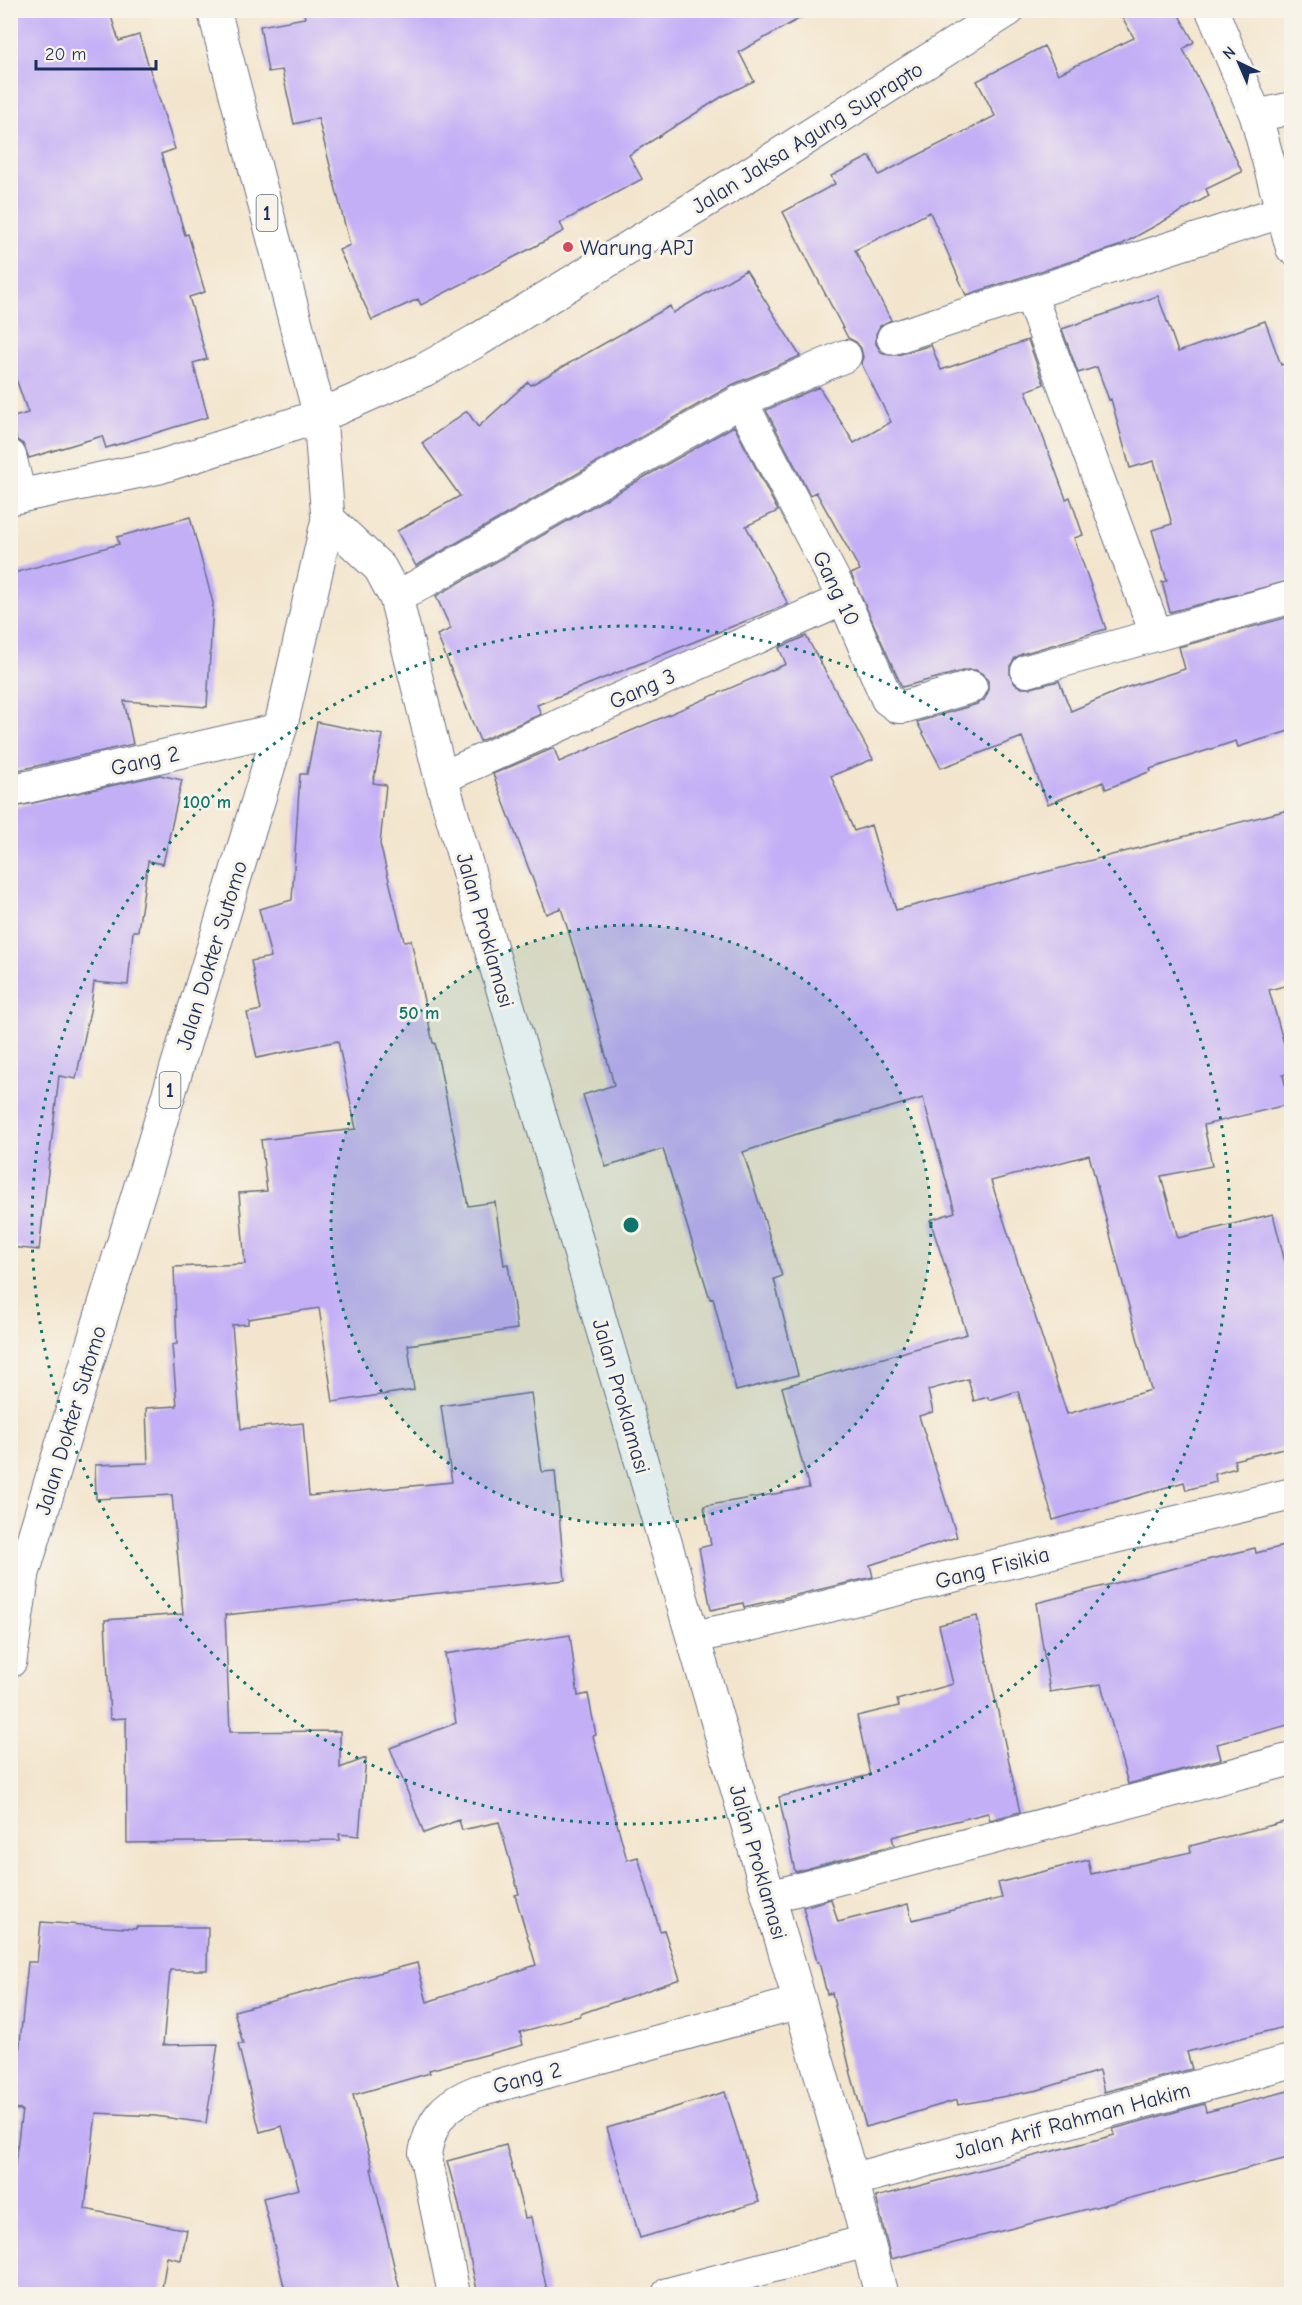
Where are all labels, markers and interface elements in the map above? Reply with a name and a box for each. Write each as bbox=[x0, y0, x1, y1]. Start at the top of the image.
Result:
scale bar bbox=[36, 33, 156, 71]
north arrow bbox=[1209, 33, 1269, 93]
text: N bbox=[1219, 43, 1239, 63]
text: 20 m bbox=[45, 44, 86, 65]
street label: Jalan Jaksa Agung Suprapto bbox=[687, 56, 928, 220]
road number: 1 bbox=[256, 195, 278, 231]
place label: Warung APJ bbox=[580, 235, 694, 261]
marker: Warung APJ bbox=[561, 240, 575, 254]
street label: Gang 10 bbox=[807, 547, 865, 630]
street label: Gang 3 bbox=[605, 663, 679, 715]
street label: Gang 2 bbox=[108, 740, 182, 781]
text: 100 m bbox=[183, 792, 231, 813]
street label: Jalan Proklamasi bbox=[451, 850, 520, 1011]
street label: Jalan Dokter Sutomo bbox=[171, 858, 253, 1053]
text: 50 m bbox=[399, 1003, 439, 1024]
road number: 1 bbox=[160, 1072, 180, 1108]
centre of rings bbox=[621, 1215, 641, 1235]
street label: Jalan Proklamasi bbox=[587, 1316, 656, 1477]
street label: Jalan Dokter Sutomo bbox=[30, 1323, 112, 1518]
street label: Gang Fisikia bbox=[932, 1541, 1052, 1595]
street label: Jalan Proklamasi bbox=[724, 1782, 793, 1943]
street label: Gang 2 bbox=[490, 2056, 564, 2100]
street label: Jalan Arif Rahman Hakim bbox=[951, 2077, 1193, 2165]

